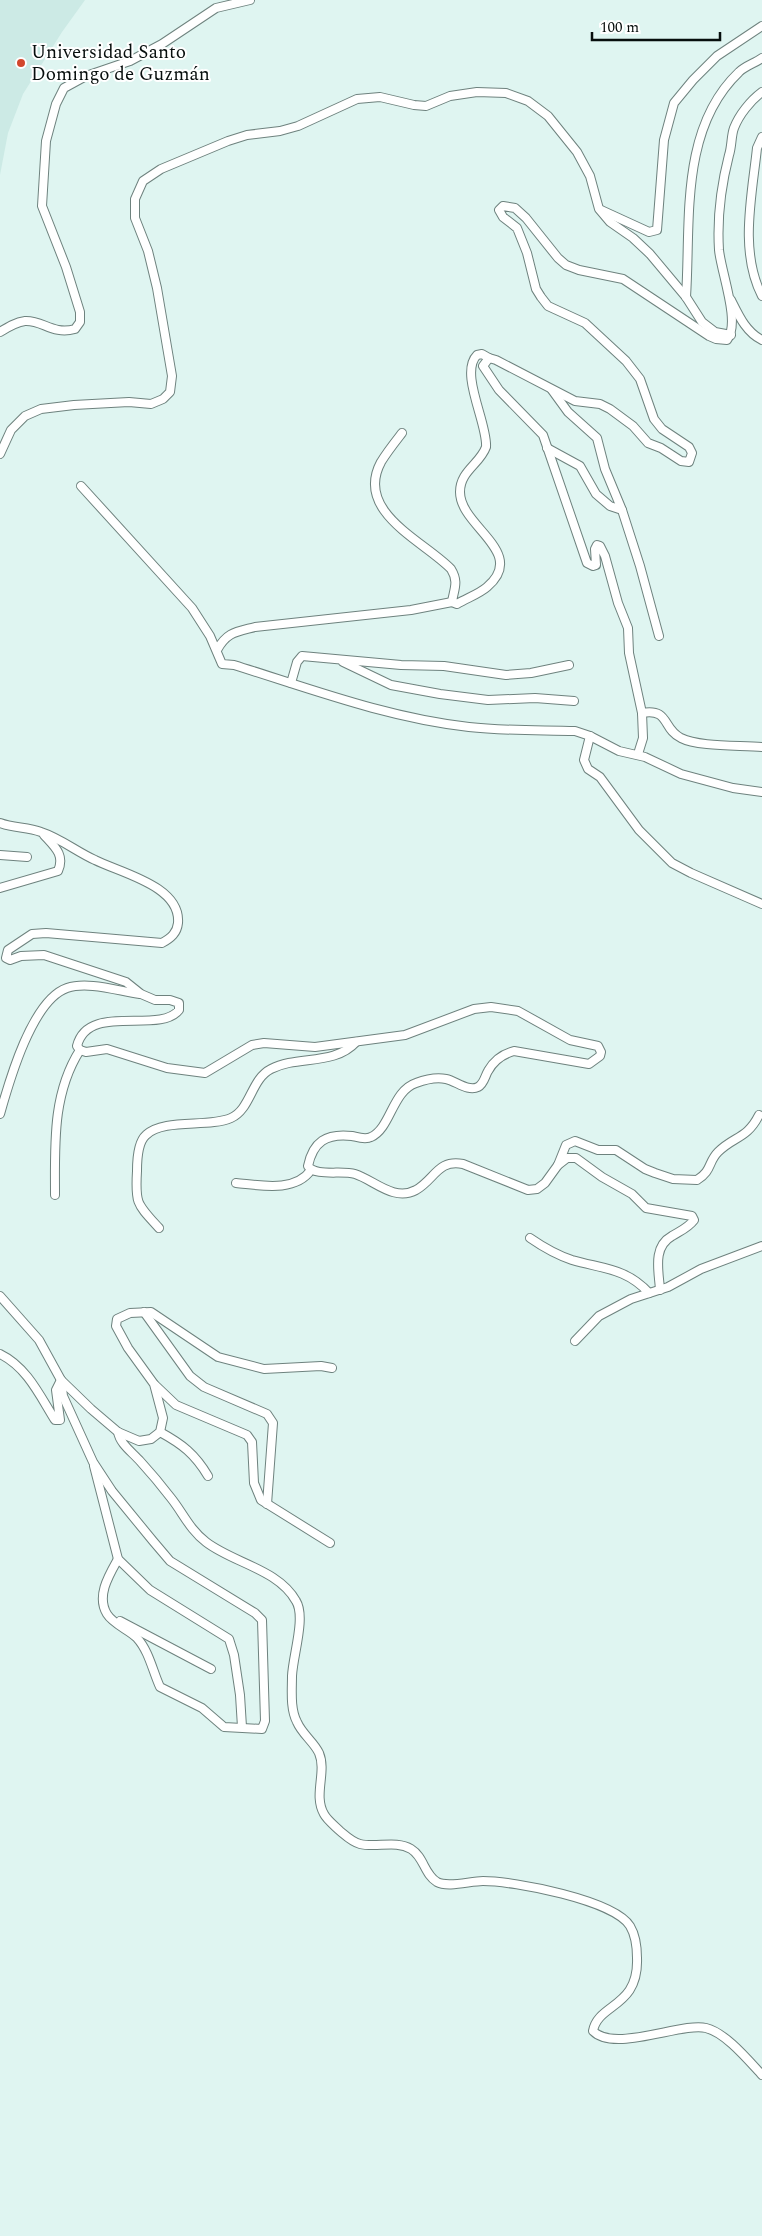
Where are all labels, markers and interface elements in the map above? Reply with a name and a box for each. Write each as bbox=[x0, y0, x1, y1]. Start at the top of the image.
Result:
scale bar bbox=[592, 10, 720, 42]
text: 100 m bbox=[600, 16, 639, 39]
place label: Universidad Santo Domingo de Guzmán bbox=[31, 38, 210, 89]
marker: Universidad Santo Domingo de Guzmán bbox=[15, 57, 27, 69]

